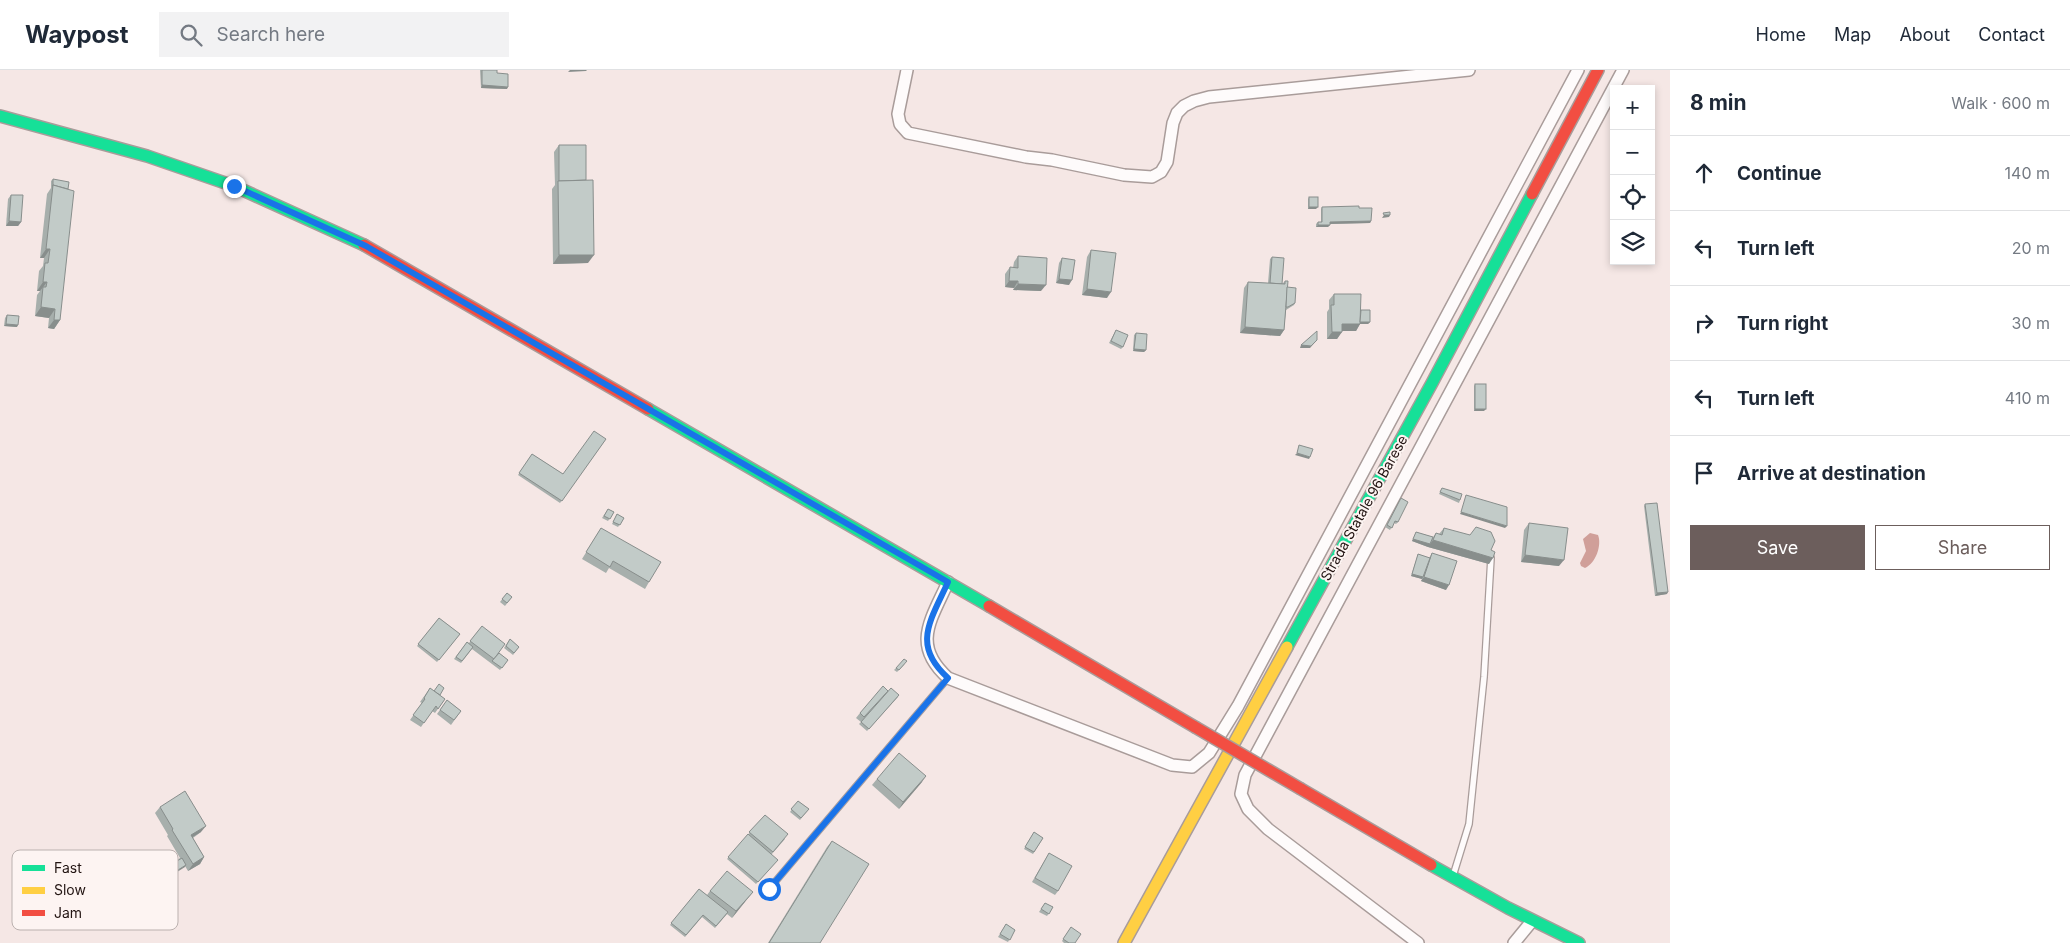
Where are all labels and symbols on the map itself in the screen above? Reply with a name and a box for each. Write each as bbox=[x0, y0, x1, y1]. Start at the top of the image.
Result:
route end bbox=[223, 175, 246, 198]
street label: Strada Statale 96 Barese bbox=[1316, 432, 1411, 583]
legend bbox=[12, 850, 178, 930]
text: Fast bbox=[54, 859, 82, 876]
route start bbox=[758, 878, 781, 901]
text: Slow bbox=[54, 881, 86, 898]
text: Jam bbox=[54, 904, 82, 921]

